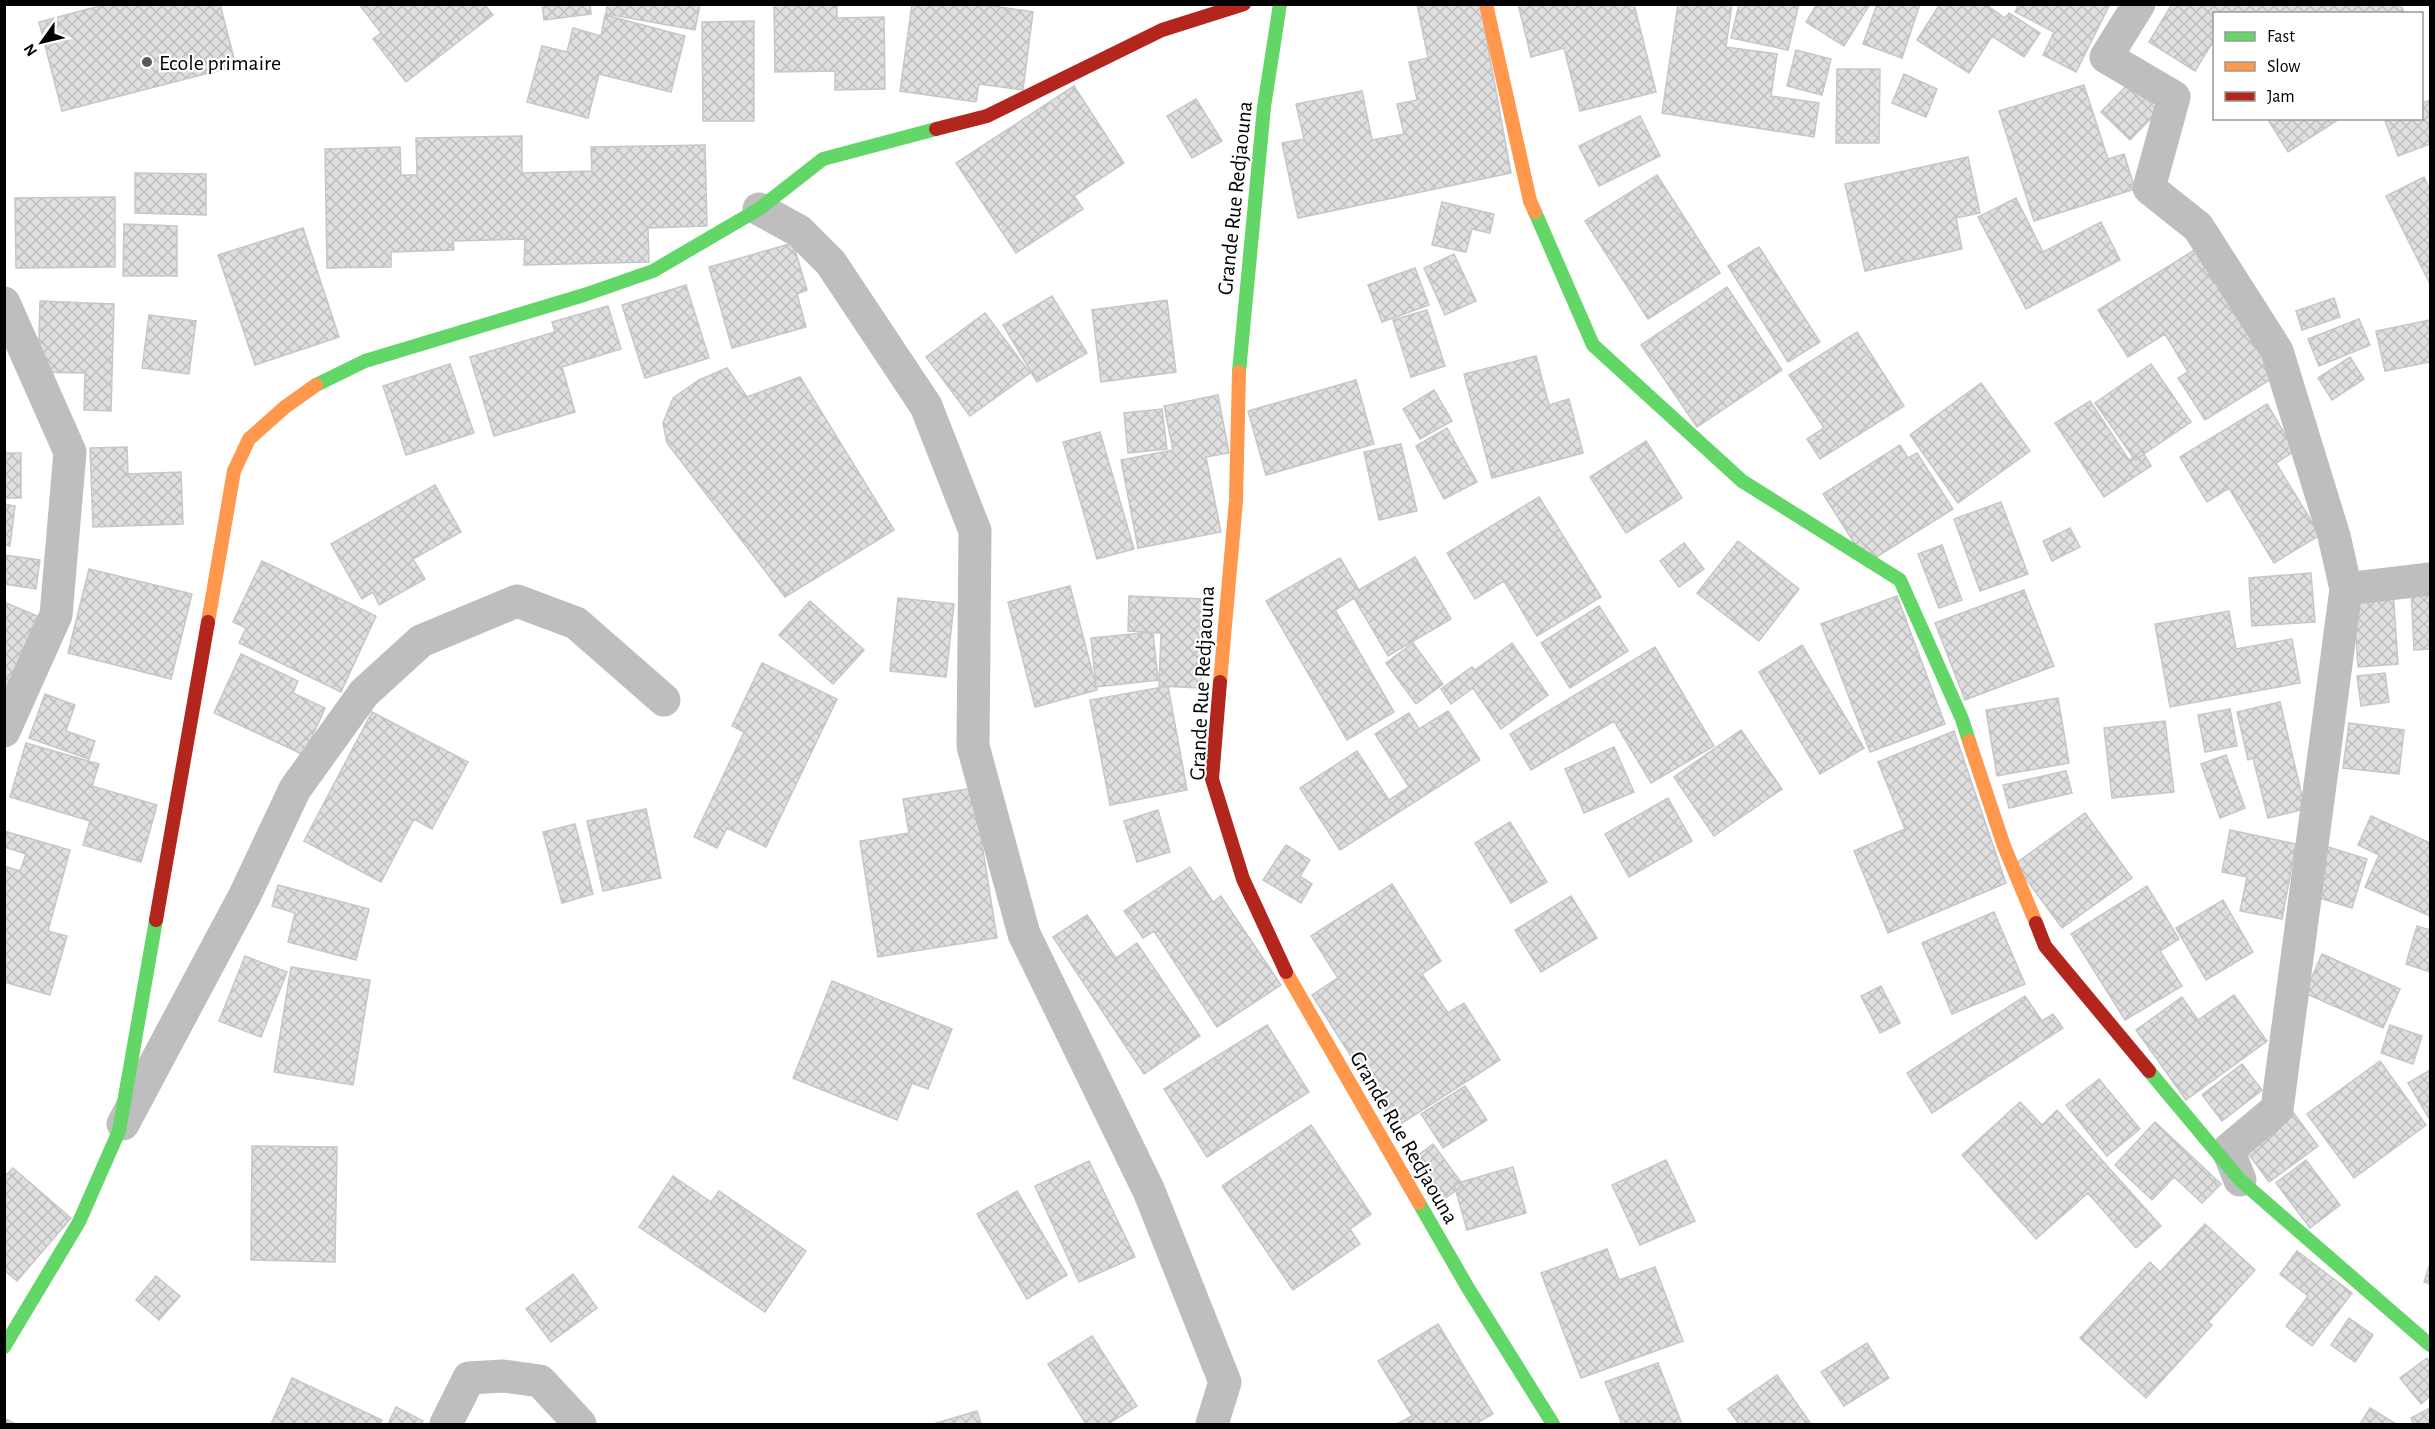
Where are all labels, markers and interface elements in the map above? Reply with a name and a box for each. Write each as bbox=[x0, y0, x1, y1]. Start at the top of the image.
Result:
north arrow bbox=[12, 12, 72, 72]
legend bbox=[2213, 12, 2423, 120]
text: Fast bbox=[2267, 28, 2295, 46]
text: N bbox=[21, 41, 40, 59]
place label: Ecole primaire bbox=[159, 52, 281, 74]
marker: Ecole primaire bbox=[140, 55, 154, 69]
text: Slow bbox=[2267, 58, 2300, 76]
text: Jam bbox=[2267, 88, 2295, 106]
street label: Grande Rue Redjaouna bbox=[1214, 100, 1256, 296]
street label: Grande Rue Redjaouna bbox=[1186, 585, 1218, 781]
street label: Grande Rue Redjaouna bbox=[1346, 1048, 1462, 1227]

